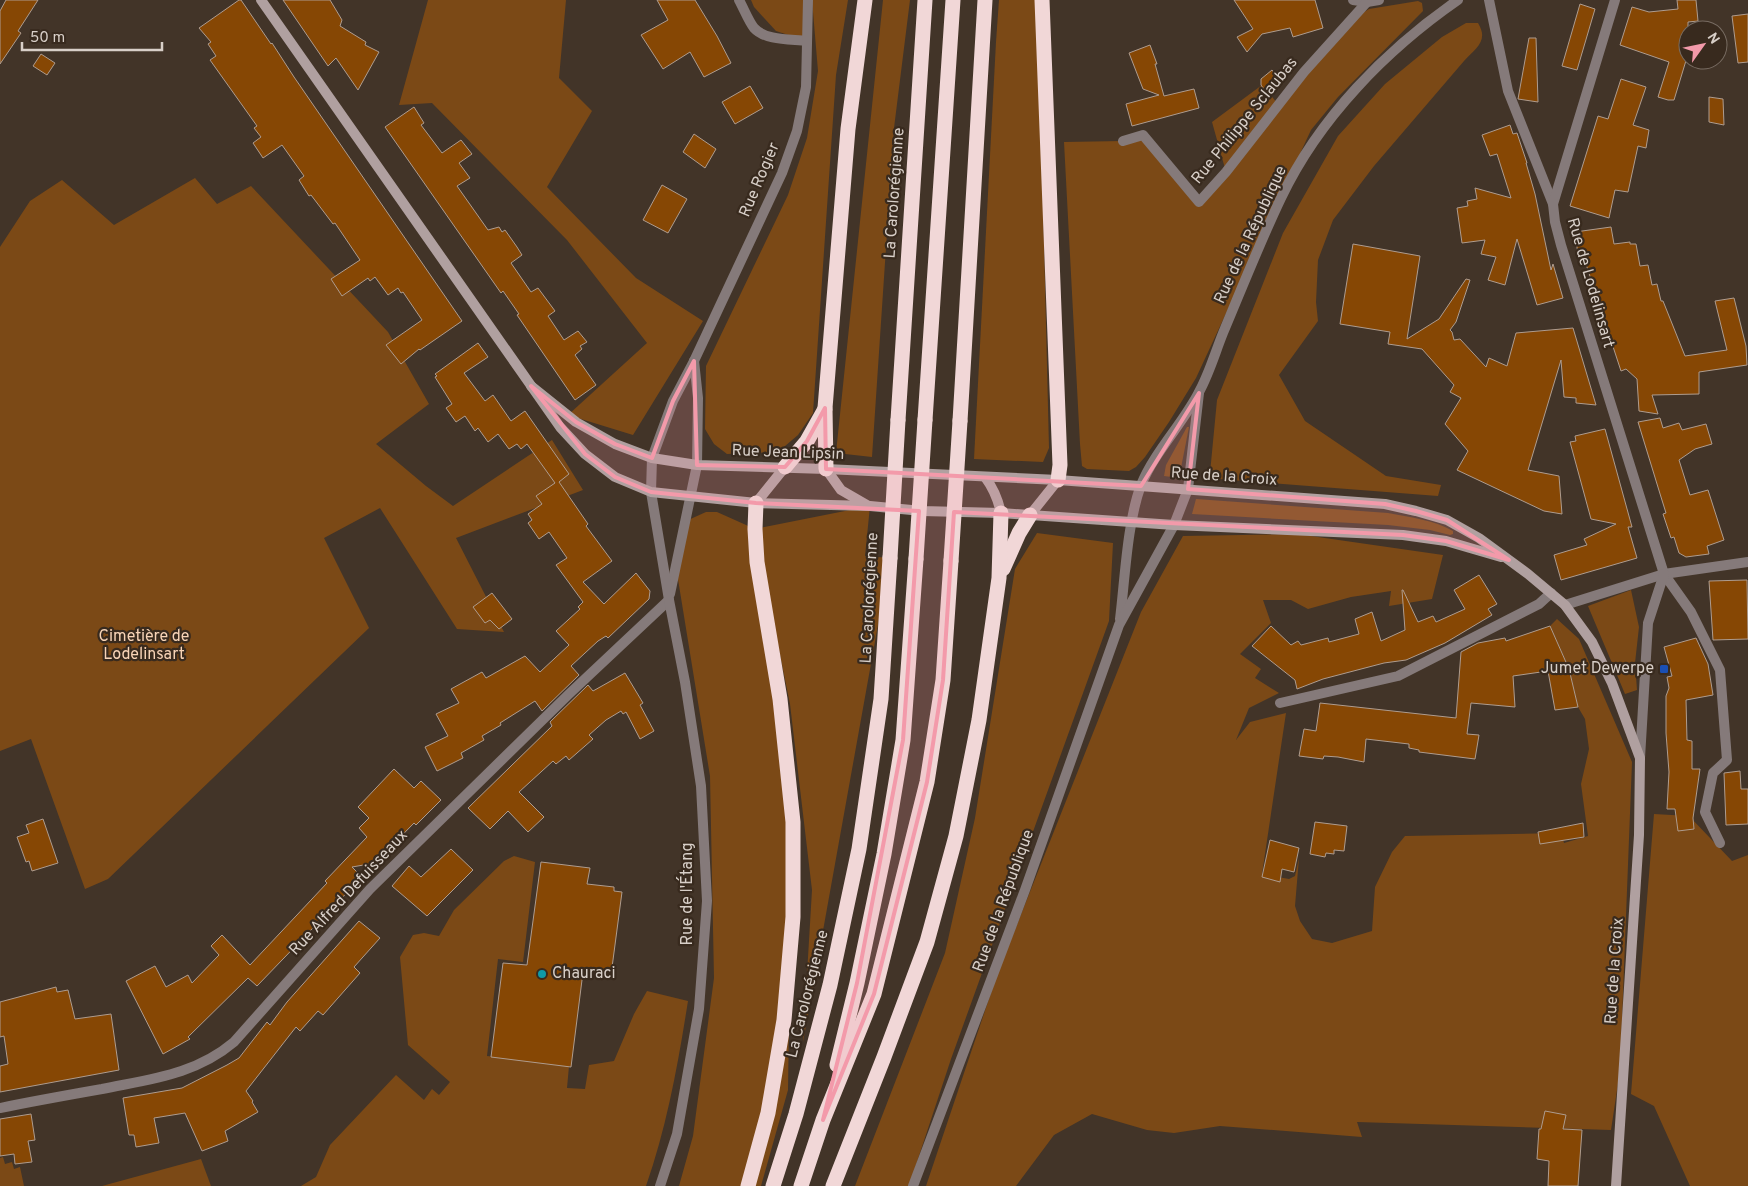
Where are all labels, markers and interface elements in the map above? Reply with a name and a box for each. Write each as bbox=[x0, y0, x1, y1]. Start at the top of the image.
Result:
scale bar bbox=[22, 20, 162, 52]
north arrow bbox=[1678, 20, 1728, 70]
text: 50 m bbox=[30, 29, 65, 48]
text: N bbox=[1703, 30, 1723, 48]
street label: Rue Philippe Sclaubas bbox=[1188, 53, 1302, 189]
street label: La Carolorégienne bbox=[880, 127, 910, 259]
street label: Rue Rogier bbox=[735, 140, 785, 220]
street label: Rue de la République bbox=[1210, 163, 1292, 307]
street label: Rue de Lodelinsart bbox=[1562, 216, 1618, 350]
street label: Rue Jean Lipsin bbox=[731, 441, 845, 465]
street label: Rue de la Croix bbox=[1170, 463, 1278, 491]
street label: La Carolorégienne bbox=[857, 532, 883, 664]
park label: Cimetière de Lodelinsart bbox=[99, 627, 189, 665]
place label: Jumet Dewerpe bbox=[1541, 659, 1654, 679]
marker: Jumet Dewerpe bbox=[1658, 663, 1670, 675]
street label: Rue Alfred Defuisseaux bbox=[285, 826, 413, 960]
street label: Rue de la République bbox=[969, 827, 1039, 975]
street label: Rue de l'Étang bbox=[676, 843, 698, 945]
street label: Rue de la Croix bbox=[1601, 917, 1629, 1025]
street label: La Carolorégienne bbox=[782, 928, 834, 1060]
place label: Chauraci bbox=[552, 964, 616, 984]
marker: Chauraci bbox=[536, 968, 548, 980]

